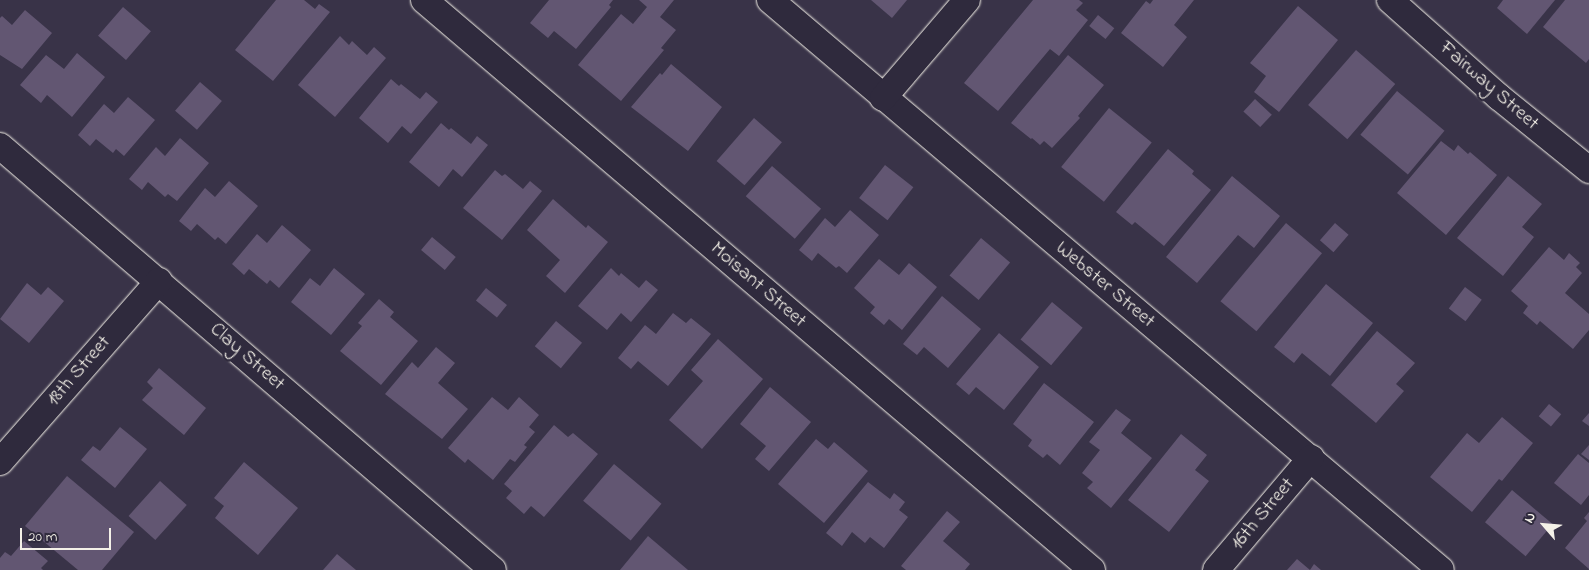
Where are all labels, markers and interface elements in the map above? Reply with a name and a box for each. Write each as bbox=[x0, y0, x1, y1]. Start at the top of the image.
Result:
street label: Fairway Street bbox=[1434, 36, 1544, 136]
street label: Webster Street bbox=[1050, 236, 1160, 334]
street label: Moisant Street bbox=[705, 237, 811, 333]
street label: Clay Street bbox=[205, 318, 289, 396]
street label: 18th Street bbox=[42, 331, 116, 411]
street label: 16th Street bbox=[1226, 473, 1300, 555]
north arrow bbox=[1519, 500, 1569, 550]
text: N bbox=[1519, 509, 1542, 527]
scale bar bbox=[22, 518, 114, 550]
text: 20 m bbox=[28, 526, 57, 548]

